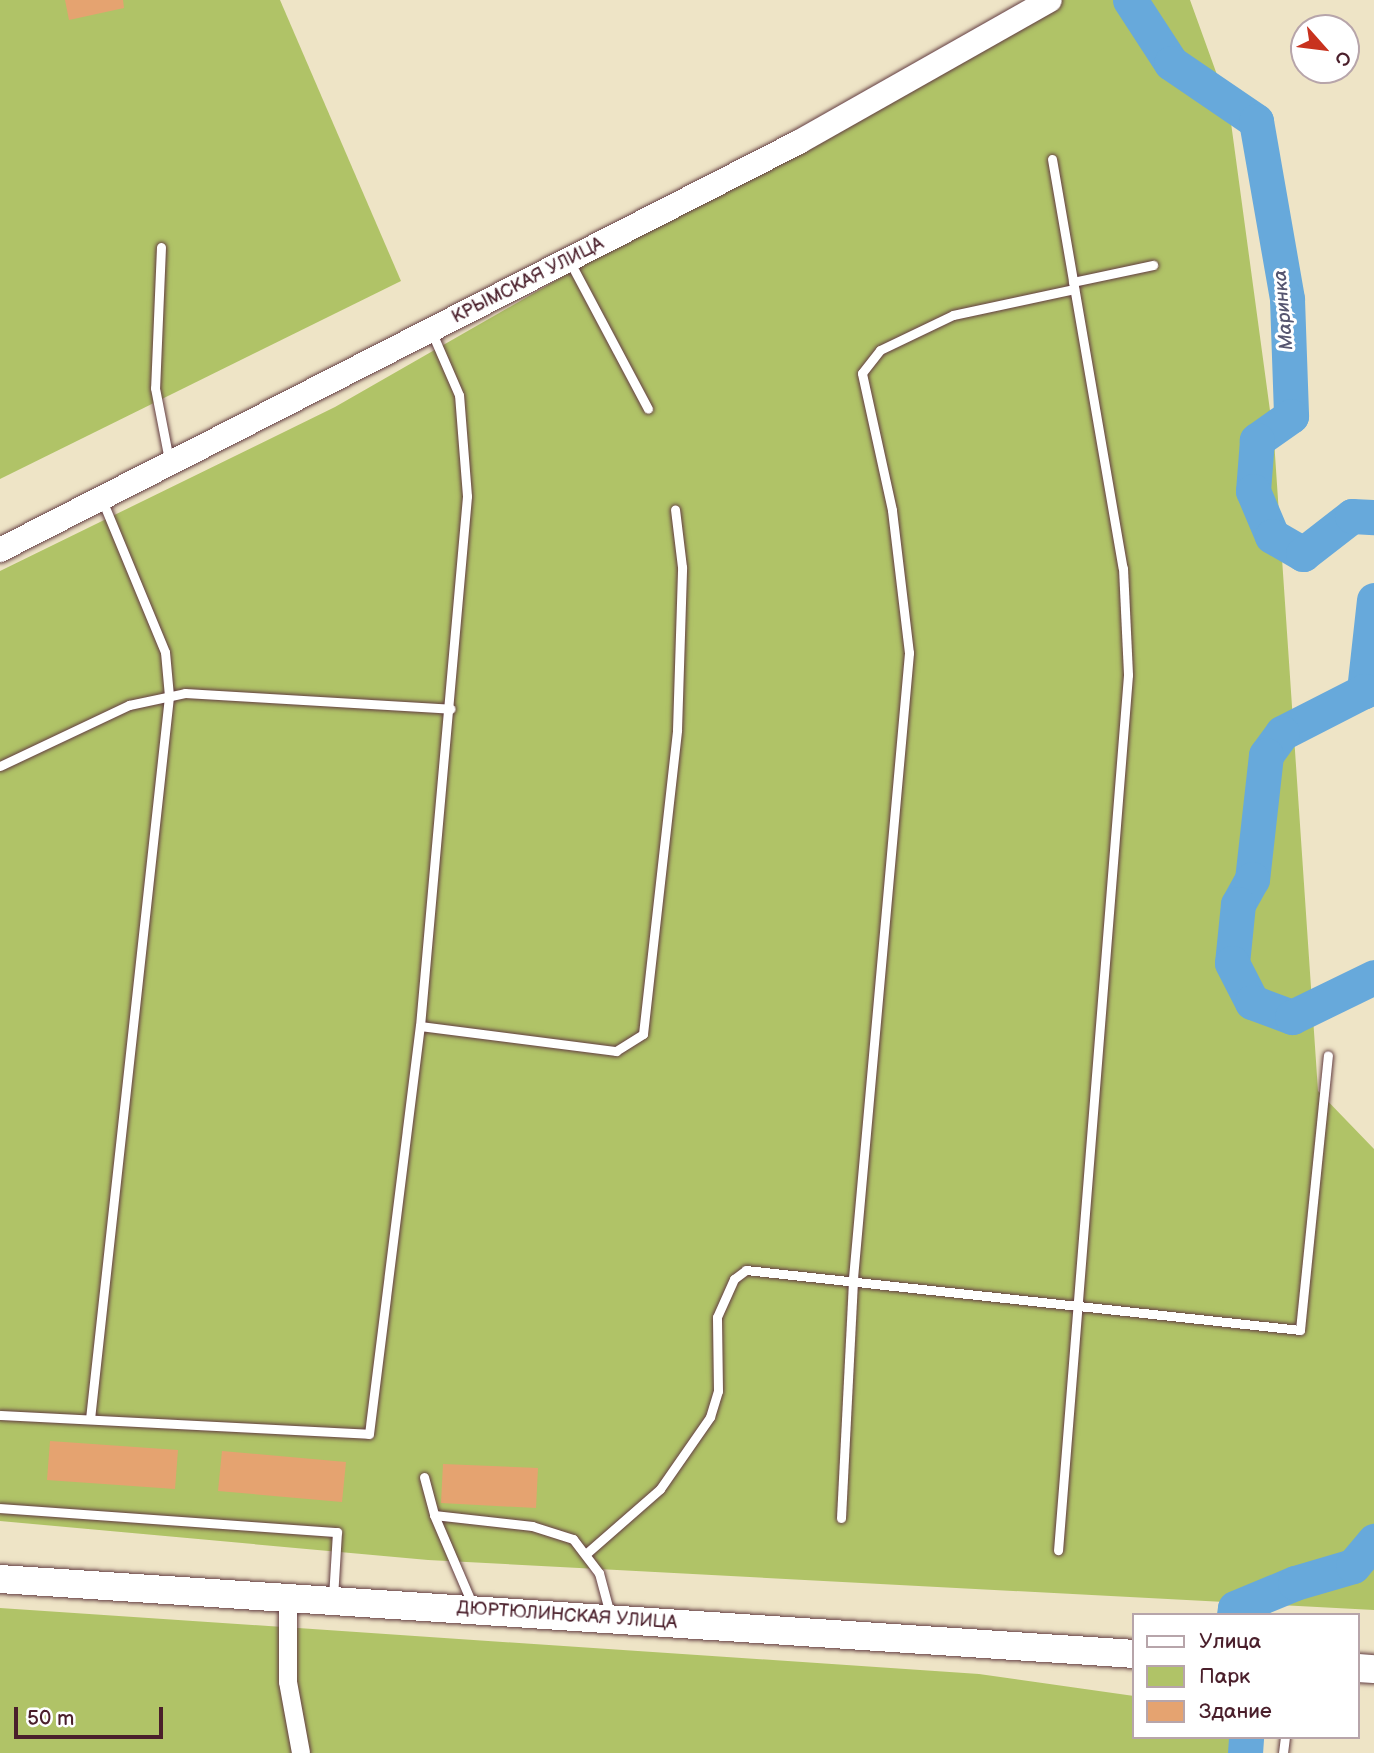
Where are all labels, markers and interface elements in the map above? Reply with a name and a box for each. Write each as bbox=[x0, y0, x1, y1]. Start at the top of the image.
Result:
north arrow bbox=[1290, 14, 1360, 84]
text: С bbox=[1329, 47, 1355, 69]
street label: КРЫМСКАЯ УЛИЦА bbox=[448, 233, 608, 329]
water label: Маринка bbox=[1269, 269, 1299, 351]
street label: ДЮРТЮЛИНСКАЯ УЛИЦА bbox=[456, 1598, 678, 1634]
legend bbox=[1132, 1613, 1360, 1739]
text: Улица bbox=[1199, 1629, 1261, 1654]
text: Парк bbox=[1199, 1664, 1250, 1689]
scale bar bbox=[18, 1694, 166, 1738]
text: Здание bbox=[1199, 1699, 1272, 1724]
text: 50 m bbox=[27, 1706, 74, 1731]

